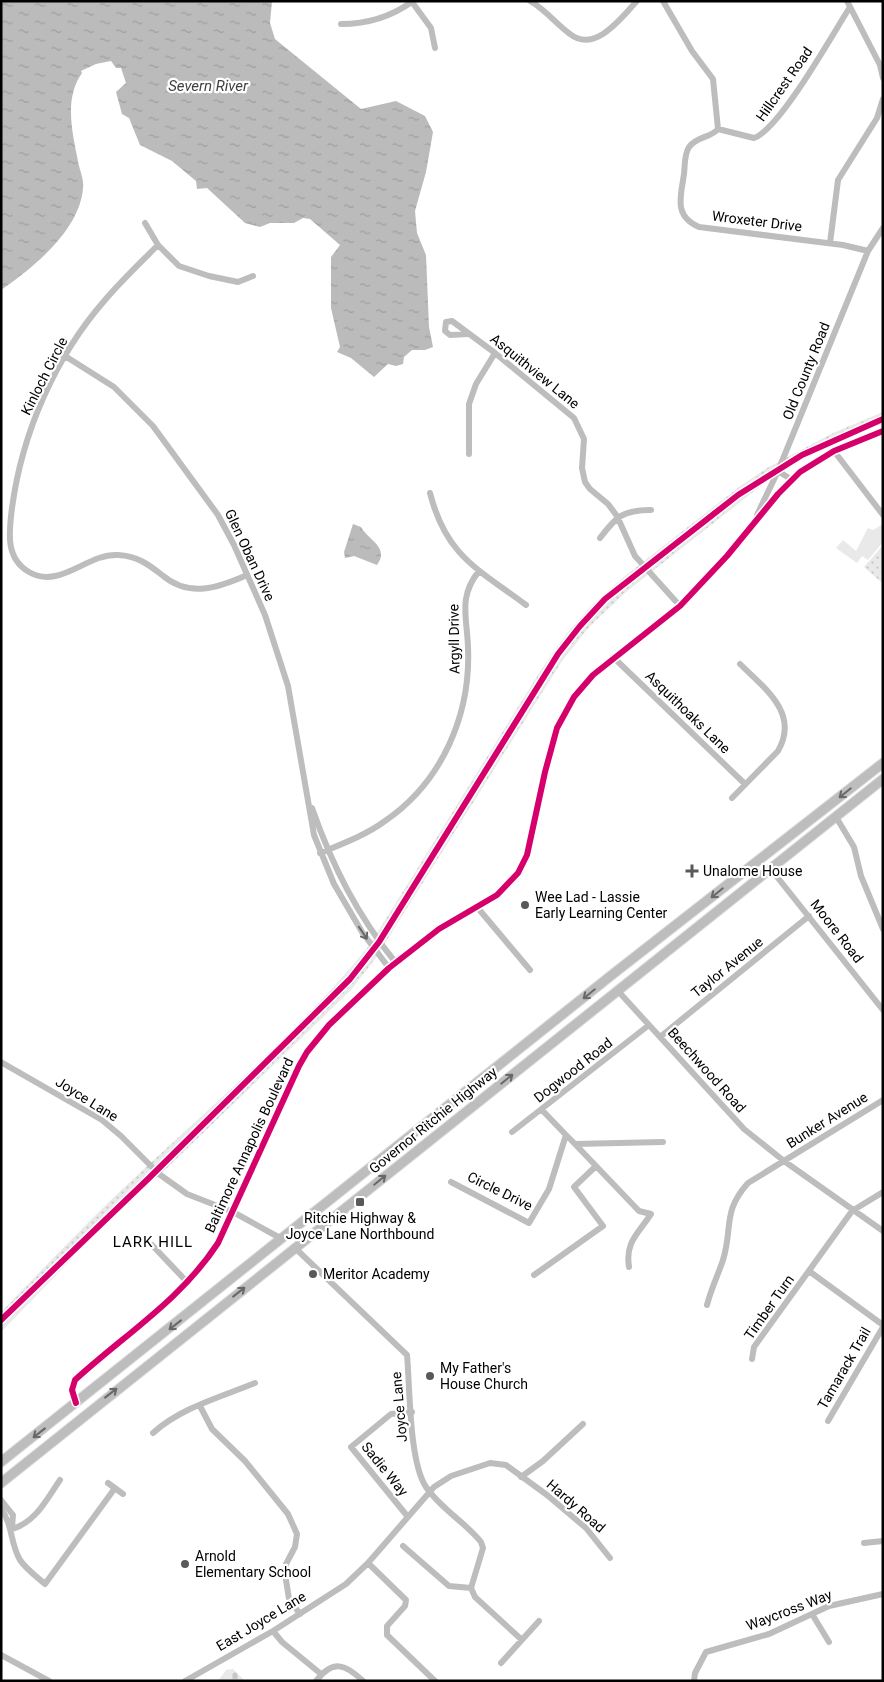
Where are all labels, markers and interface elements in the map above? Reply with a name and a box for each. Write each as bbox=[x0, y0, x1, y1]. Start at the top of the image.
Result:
street label: Hillcrest Road bbox=[753, 44, 815, 124]
water label: Severn River bbox=[168, 77, 249, 95]
street label: Wroxeter Drive bbox=[711, 208, 803, 234]
street label: Old County Road bbox=[779, 320, 833, 422]
street label: Asquithview Lane bbox=[487, 330, 583, 412]
street label: Kinloch Circle bbox=[18, 334, 70, 418]
street label: Glen Oban Drive bbox=[222, 507, 278, 603]
street label: Argyll Drive bbox=[445, 604, 463, 674]
street label: Asquithoaks Lane bbox=[642, 668, 734, 756]
one-way arrow bbox=[839, 788, 852, 799]
place label: Unalome House bbox=[703, 863, 802, 879]
marker: Unalome House bbox=[685, 864, 699, 878]
one-way arrow bbox=[710, 887, 723, 899]
place label: Wee Lad - Lassie Early Learning Center bbox=[535, 889, 668, 921]
street label: Moore Road bbox=[807, 896, 867, 966]
marker: Wee Lad - Lassie Early Learning Center bbox=[519, 899, 531, 911]
one-way arrow bbox=[358, 926, 368, 940]
street label: Taylor Avenue bbox=[688, 933, 766, 1001]
one-way arrow bbox=[583, 988, 596, 999]
street label: Beechwood Road bbox=[665, 1024, 749, 1116]
street label: Dogwood Road bbox=[531, 1034, 615, 1106]
street label: Baltimore Annapolis Boulevard bbox=[201, 1055, 297, 1235]
street label: Governor Ritchie Highway bbox=[366, 1063, 500, 1176]
street label: Joyce Lane bbox=[53, 1073, 121, 1125]
one-way arrow bbox=[500, 1073, 513, 1084]
street label: Bunker Avenue bbox=[784, 1089, 870, 1151]
street label: Circle Drive bbox=[465, 1168, 535, 1214]
one-way arrow bbox=[373, 1174, 386, 1185]
marker: Ritchie Highway & Joyce Lane Northbound bbox=[354, 1196, 366, 1208]
place label: Ritchie Highway & Joyce Lane Northbound bbox=[286, 1210, 434, 1242]
district label: LARK HILL bbox=[113, 1233, 193, 1251]
place label: Meritor Academy bbox=[323, 1266, 430, 1282]
marker: Meritor Academy bbox=[307, 1268, 319, 1280]
street label: Timber Turn bbox=[741, 1272, 797, 1342]
one-way arrow bbox=[232, 1286, 245, 1297]
one-way arrow bbox=[169, 1319, 182, 1330]
street label: Tamarack Trail bbox=[814, 1324, 874, 1412]
place label: My Father's House Church bbox=[440, 1360, 528, 1392]
marker: My Father's House Church bbox=[424, 1370, 436, 1382]
street label: Joyce Lane bbox=[388, 1371, 410, 1443]
one-way arrow bbox=[105, 1388, 118, 1399]
one-way arrow bbox=[33, 1427, 46, 1438]
street label: Sadie Way bbox=[358, 1439, 412, 1499]
street label: Hardy Road bbox=[543, 1476, 609, 1536]
place label: Arnold Elementary School bbox=[195, 1548, 311, 1580]
marker: Arnold Elementary School bbox=[179, 1558, 191, 1570]
street label: Waycross Way bbox=[744, 1586, 834, 1634]
street label: East Joyce Lane bbox=[213, 1588, 309, 1654]

